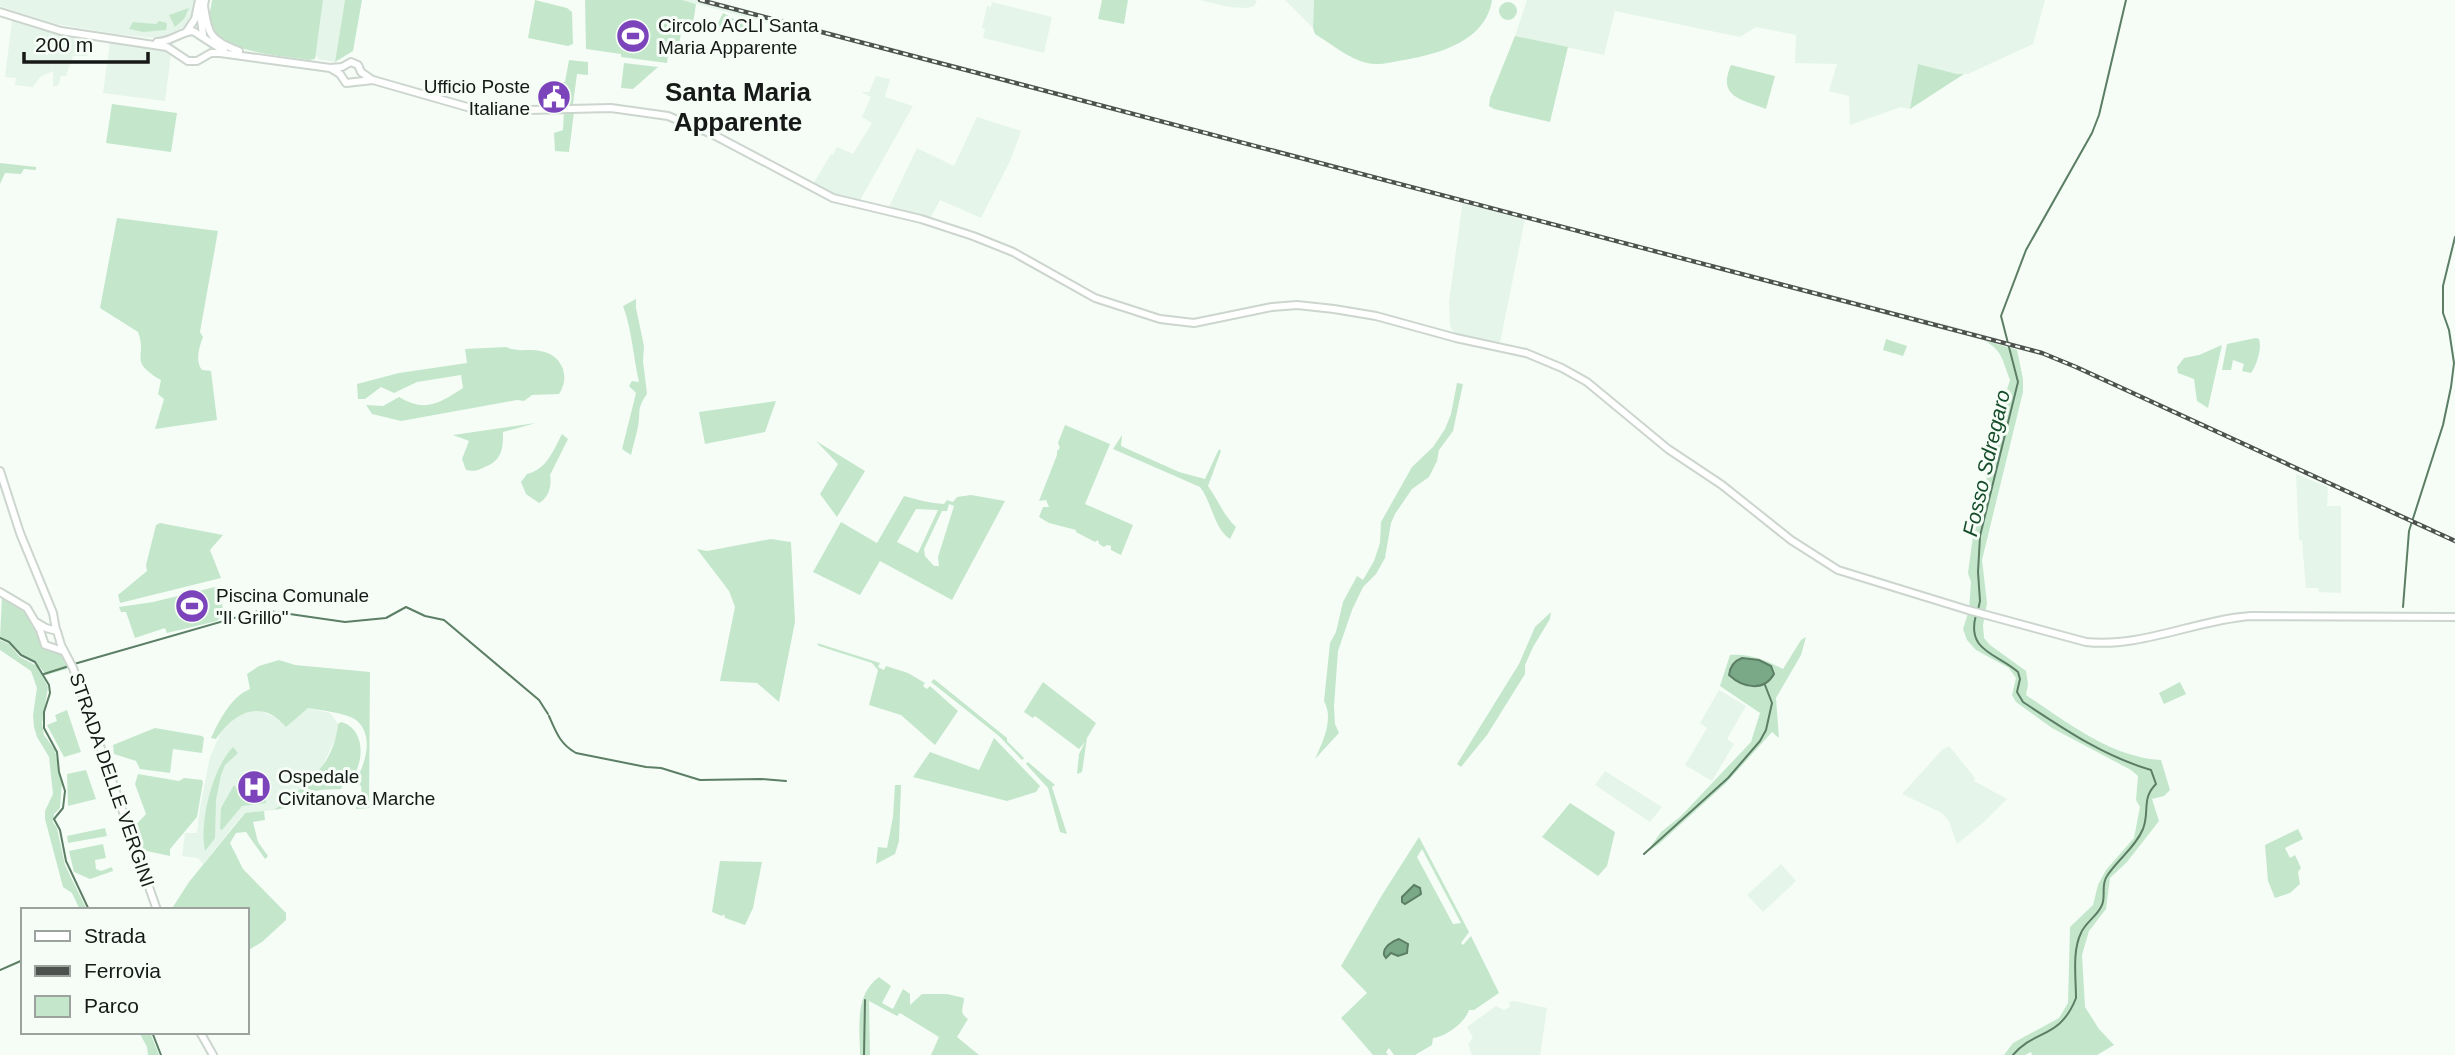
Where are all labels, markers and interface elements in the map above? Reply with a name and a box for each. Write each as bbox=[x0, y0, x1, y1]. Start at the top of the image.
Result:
place label: Circolo ACLI Santa Maria Apparente bbox=[658, 15, 819, 58]
sports icon: Circolo ACLI Santa Maria Apparente bbox=[614, 17, 652, 55]
scale bar bbox=[24, 21, 149, 65]
text: 200 m bbox=[35, 33, 93, 56]
place label: Ufficio Poste Italiane bbox=[424, 76, 530, 119]
district label: Santa Maria Apparente bbox=[665, 77, 812, 137]
public building icon: Ufficio Poste Italiane bbox=[535, 78, 573, 116]
water label: Fosso Sdregaro bbox=[1958, 387, 2014, 538]
place label: Piscina Comunale "Il Grillo" bbox=[216, 585, 369, 628]
sports icon: Piscina Comunale "Il Grillo" bbox=[173, 587, 211, 625]
street label: STRADA DELLE VERGINI bbox=[65, 670, 159, 890]
place label: Ospedale Civitanova Marche bbox=[278, 766, 435, 809]
hospital icon: Ospedale Civitanova Marche bbox=[235, 768, 273, 806]
legend bbox=[21, 908, 248, 1034]
text: Strada bbox=[84, 924, 146, 947]
text: Ferrovia bbox=[84, 959, 161, 982]
text: Parco bbox=[84, 994, 139, 1017]

